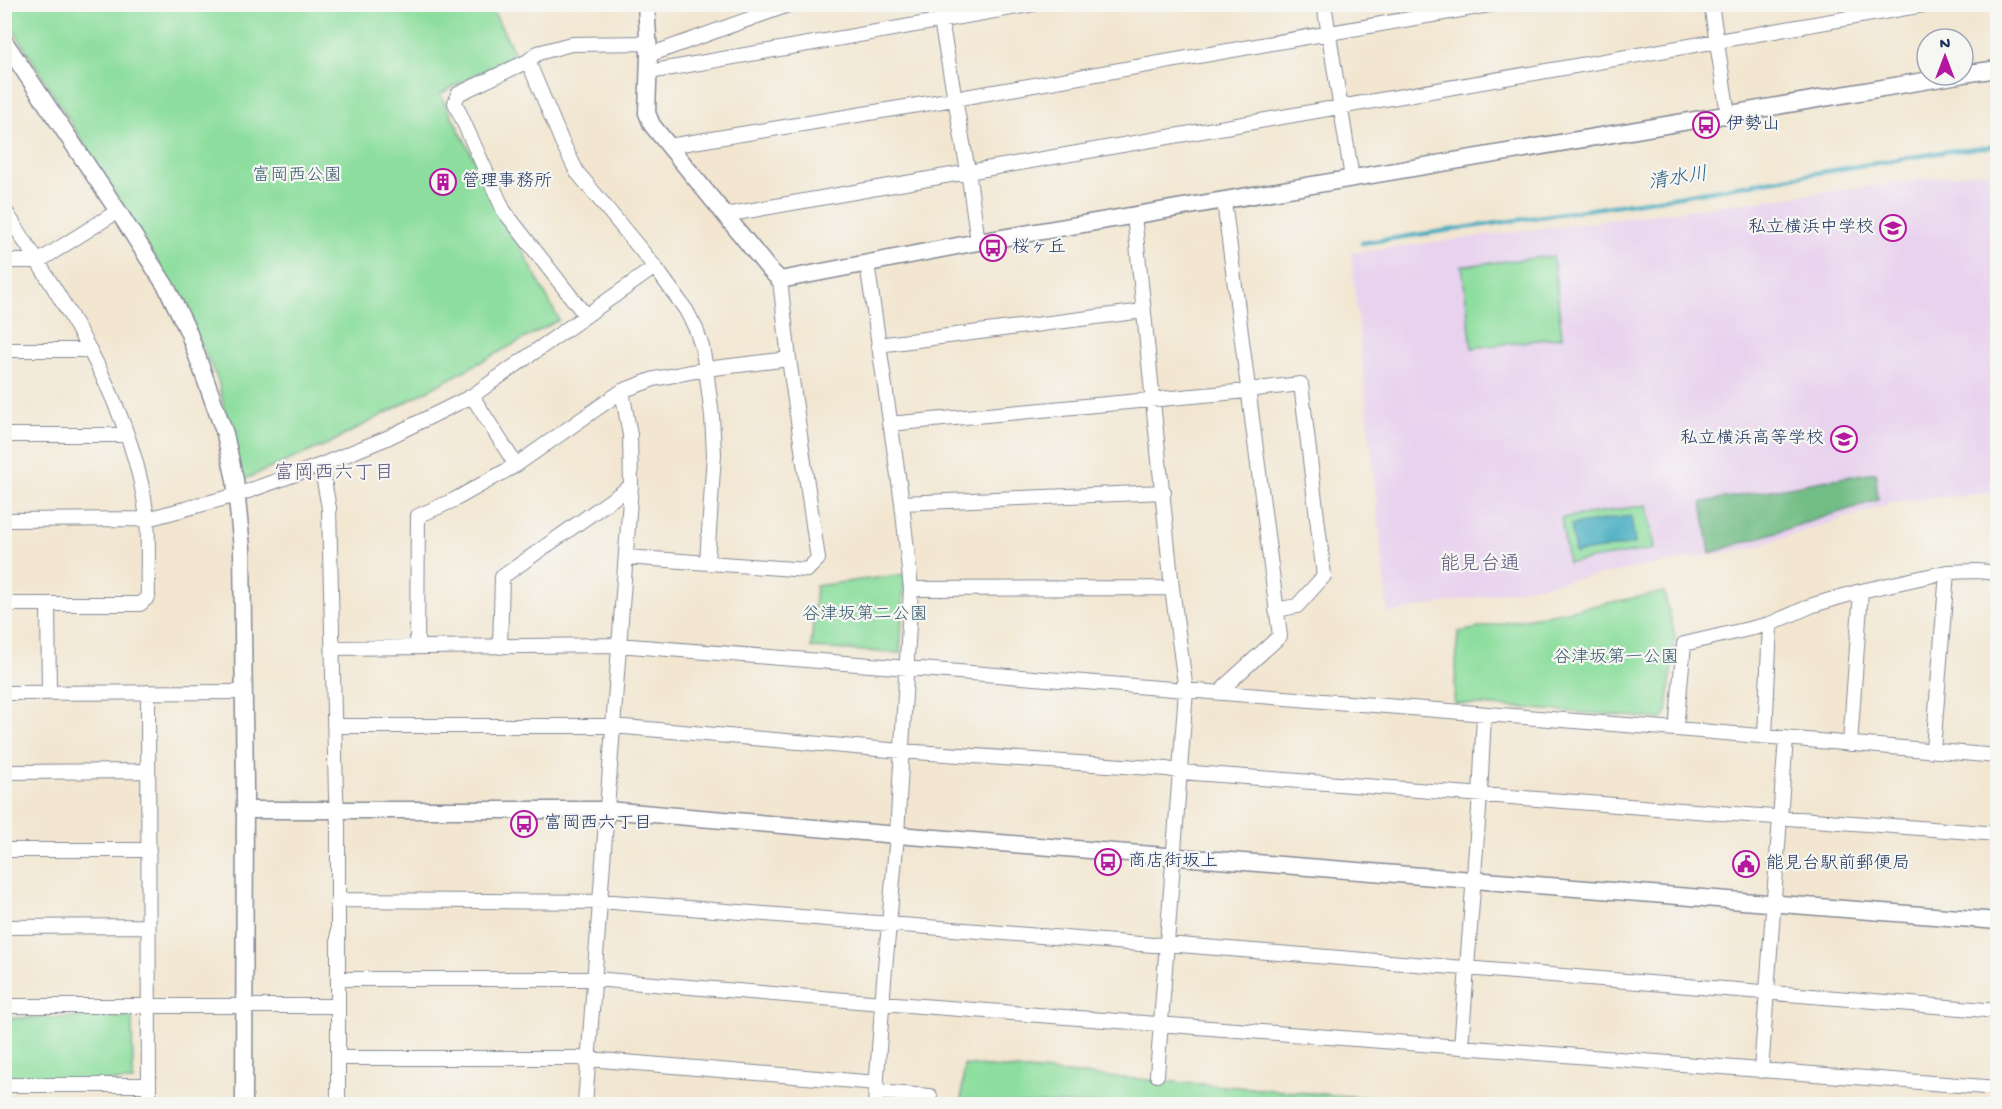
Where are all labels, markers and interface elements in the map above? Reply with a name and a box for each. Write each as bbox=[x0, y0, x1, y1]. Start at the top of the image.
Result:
north arrow bbox=[1915, 27, 1975, 87]
text: N bbox=[1940, 36, 1951, 55]
bus stop icon: 伊勢山 bbox=[1691, 110, 1721, 140]
place label: 伊勢山 bbox=[1726, 114, 1780, 136]
water label: 清水川 bbox=[1646, 162, 1709, 196]
park label: 富岡西公園 bbox=[252, 165, 342, 187]
building icon: 管理事務所 bbox=[428, 167, 458, 197]
place label: 管理事務所 bbox=[462, 171, 552, 193]
school or university icon: 私立横浜中学校 bbox=[1878, 213, 1908, 243]
place label: 私立横浜中学校 bbox=[1748, 217, 1874, 239]
bus stop icon: 桜ヶ丘 bbox=[978, 233, 1008, 263]
place label: 桜ヶ丘 bbox=[1012, 237, 1066, 259]
school or university icon: 私立横浜高等学校 bbox=[1829, 424, 1859, 454]
place label: 私立横浜高等学校 bbox=[1680, 428, 1824, 450]
district label: 富岡西六丁目 bbox=[274, 461, 394, 486]
district label: 能見台通 bbox=[1440, 552, 1520, 577]
park label: 谷津坂第二公園 bbox=[802, 604, 928, 626]
park label: 谷津坂第一公園 bbox=[1553, 647, 1679, 669]
bus stop icon: 富岡西六丁目 bbox=[509, 809, 539, 839]
place label: 富岡西六丁目 bbox=[544, 813, 652, 835]
bus stop icon: 商店街坂上 bbox=[1093, 847, 1123, 877]
public building icon: 能見台駅前郵便局 bbox=[1731, 849, 1761, 879]
place label: 商店街坂上 bbox=[1128, 851, 1218, 873]
place label: 能見台駅前郵便局 bbox=[1766, 853, 1910, 875]

